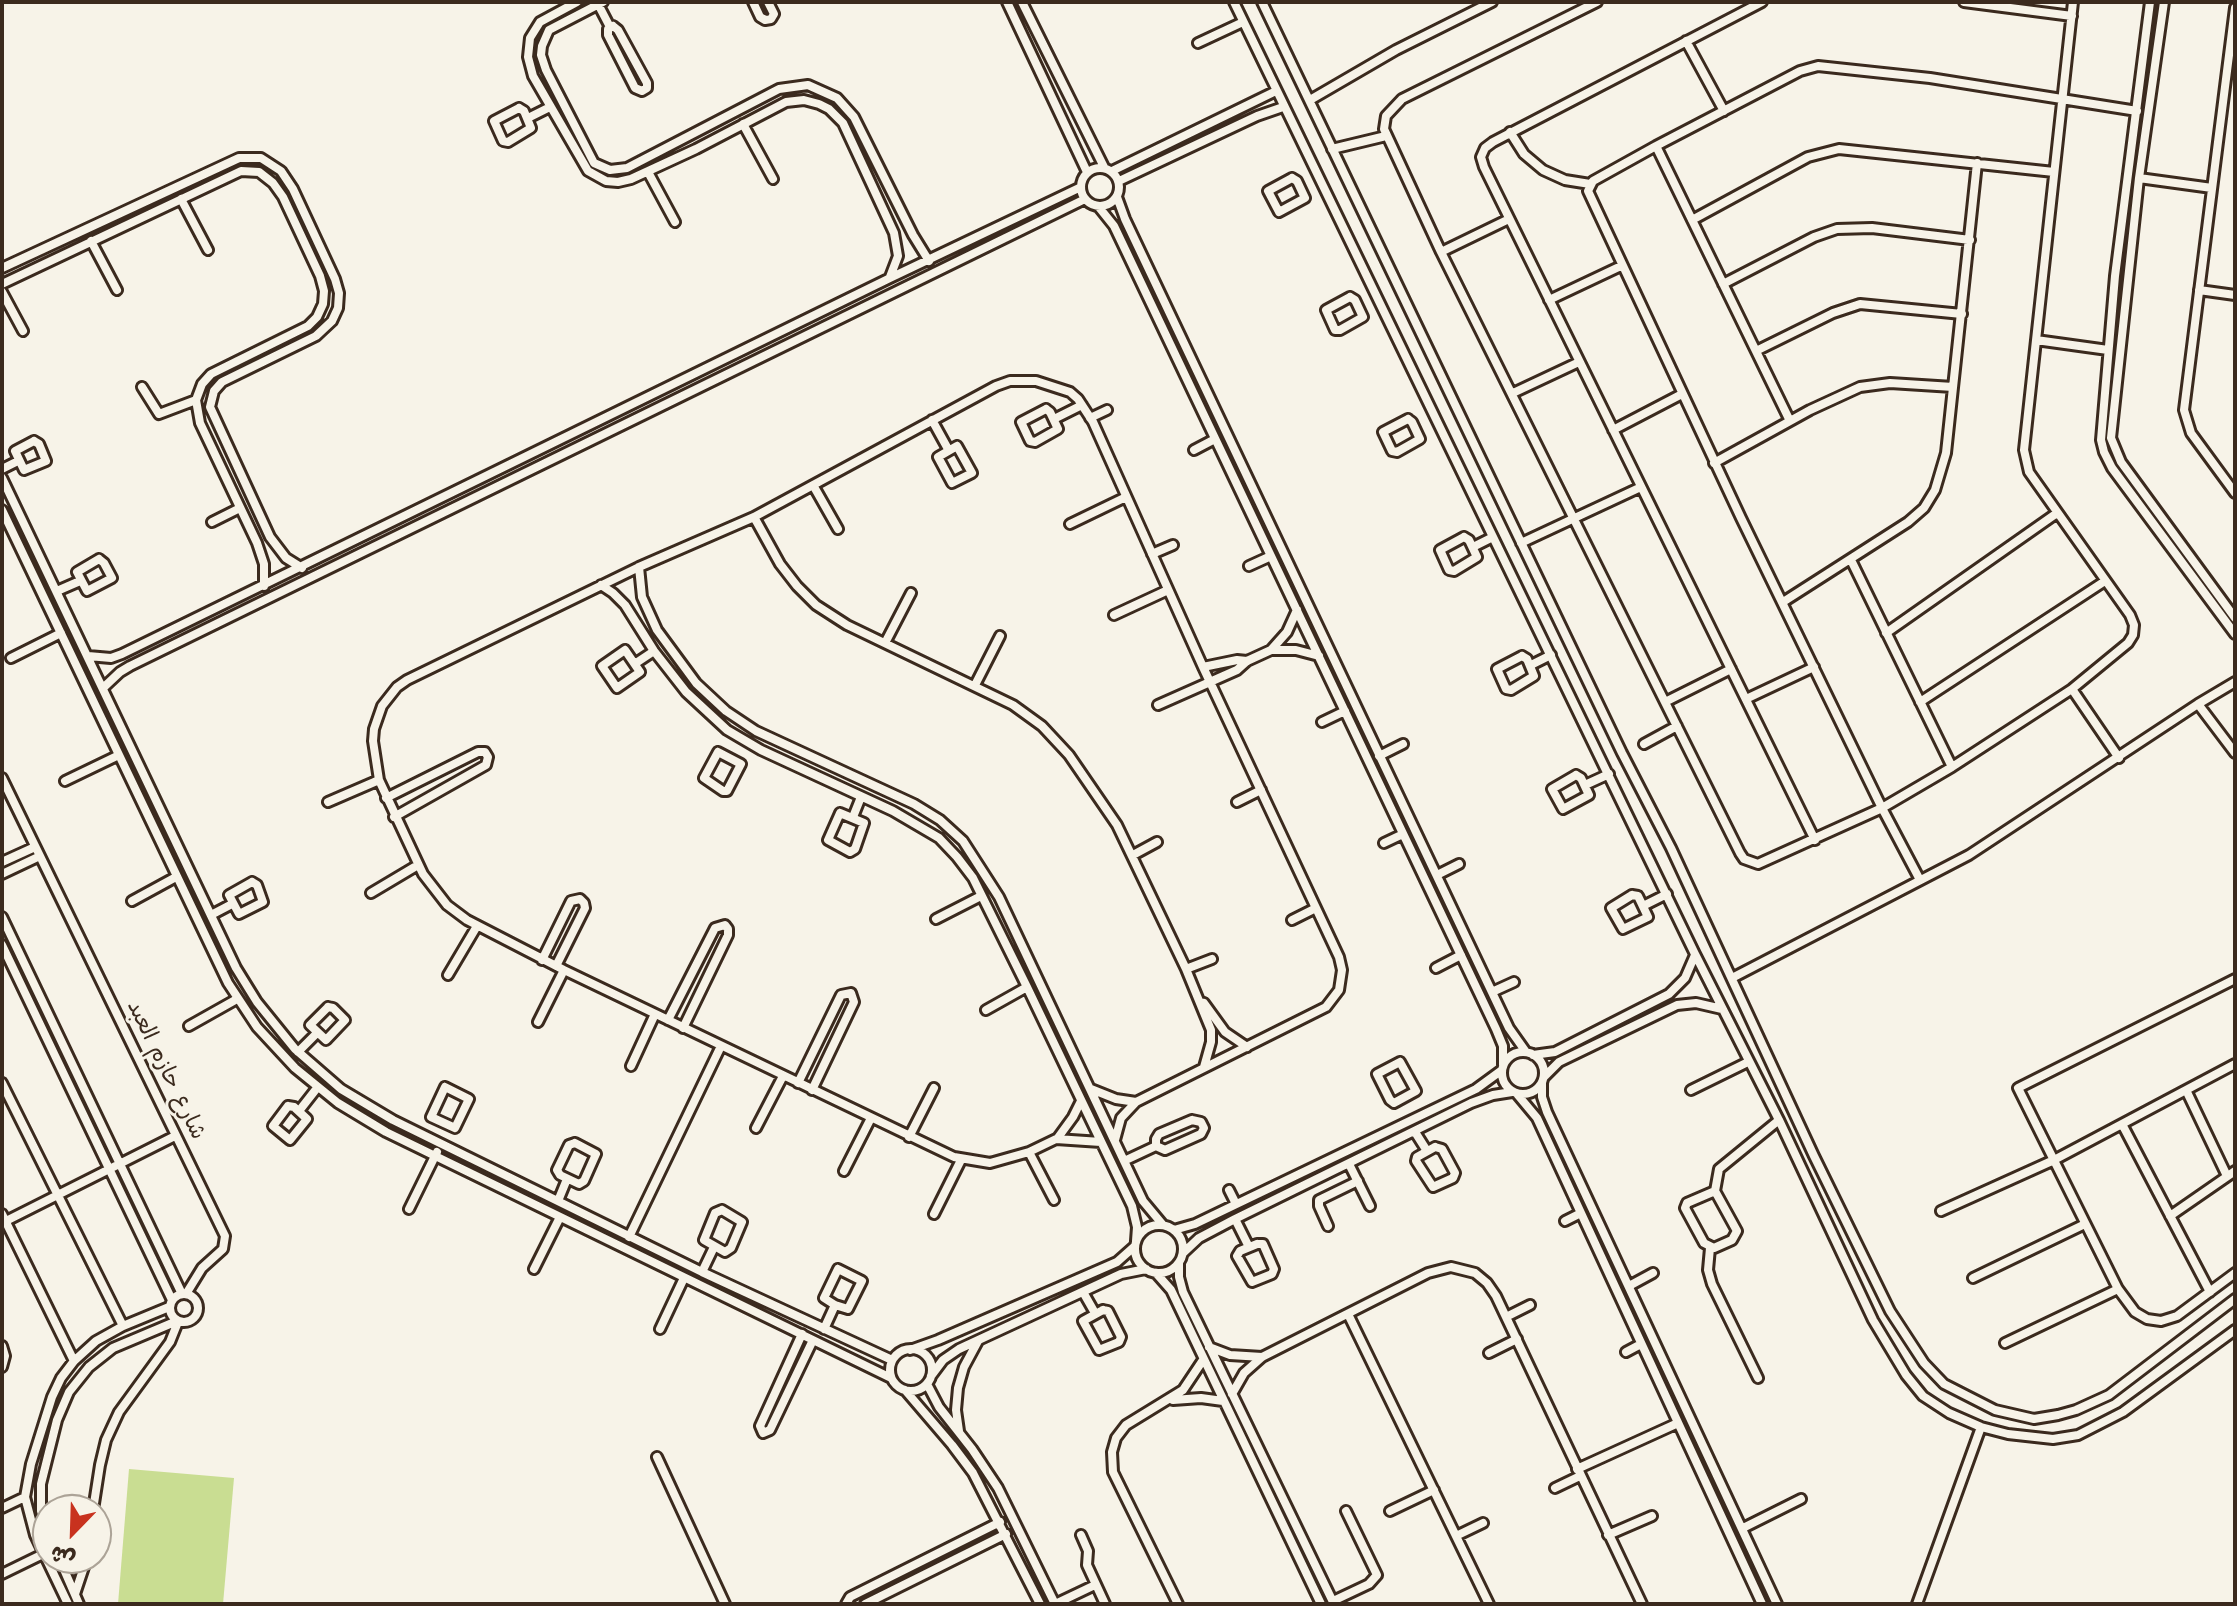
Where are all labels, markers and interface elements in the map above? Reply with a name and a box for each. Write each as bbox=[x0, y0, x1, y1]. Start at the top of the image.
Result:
street label: شارع حازم العبد bbox=[119, 997, 209, 1145]
north arrow bbox=[32, 1494, 112, 1574]
text: ش bbox=[45, 1534, 81, 1576]

